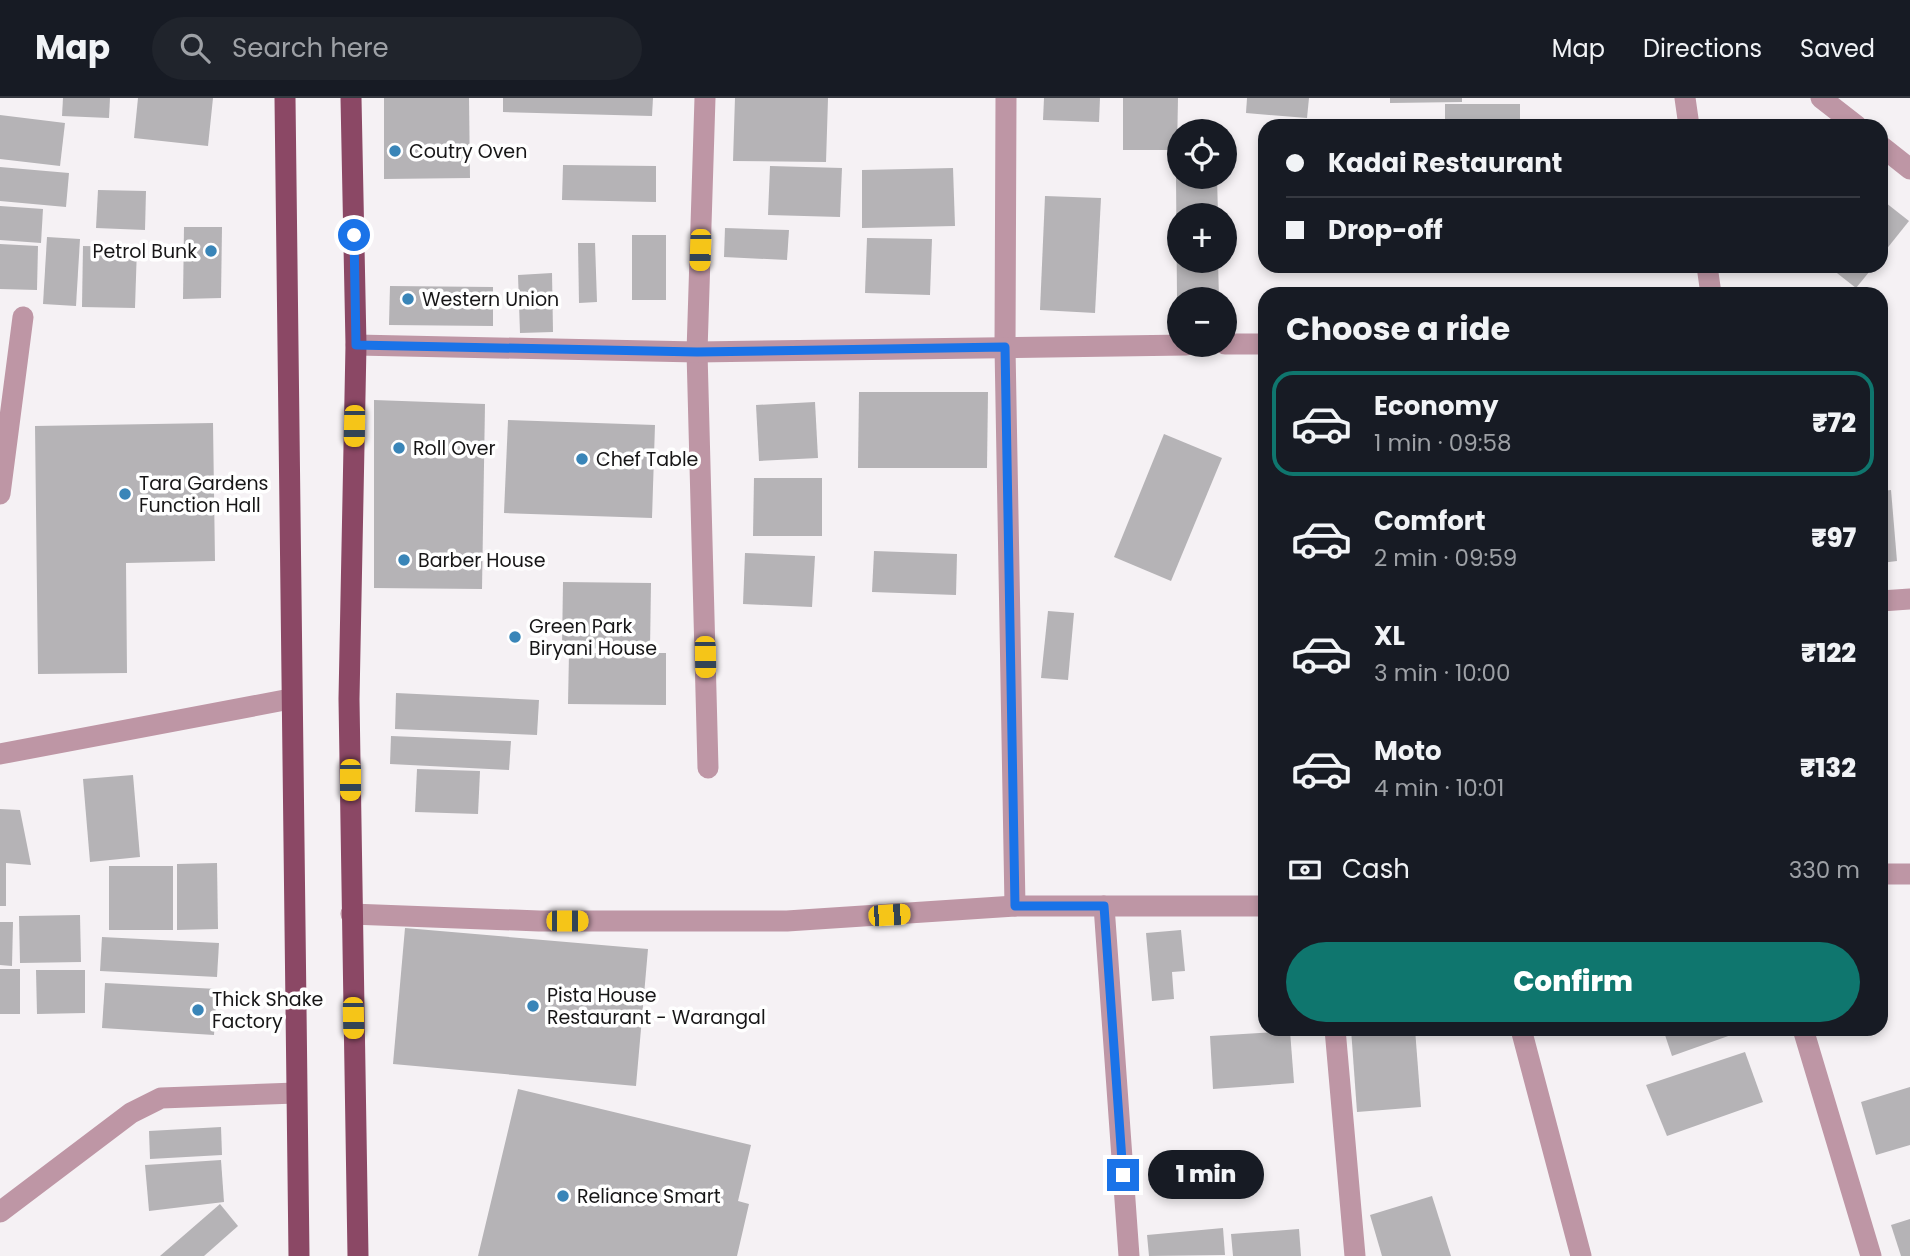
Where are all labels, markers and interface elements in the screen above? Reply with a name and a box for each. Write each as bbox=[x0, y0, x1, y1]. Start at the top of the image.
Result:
search box bbox=[152, 17, 642, 80]
text: Map bbox=[35, 24, 110, 71]
icon: search bbox=[176, 29, 214, 67]
text: Search here bbox=[232, 30, 389, 66]
text: Map bbox=[1552, 32, 1605, 65]
text: Directions bbox=[1643, 32, 1762, 65]
text: Saved bbox=[1800, 32, 1875, 65]
map controls bbox=[1167, 119, 1237, 357]
button: locate bbox=[1167, 119, 1237, 189]
place label: Coutry Oven bbox=[409, 138, 527, 165]
marker: Coutry Oven bbox=[387, 143, 403, 159]
text: Kadai Restaurant bbox=[1328, 145, 1562, 181]
button: + bbox=[1167, 203, 1237, 273]
text: Drop-off bbox=[1328, 212, 1443, 248]
route start bbox=[338, 219, 370, 251]
car bbox=[689, 229, 712, 271]
place label: Petrol Bunk bbox=[93, 238, 197, 265]
marker: Petrol Bunk bbox=[203, 243, 219, 259]
place label: Western Union bbox=[422, 286, 559, 313]
button: − bbox=[1167, 287, 1237, 357]
marker: Western Union bbox=[400, 291, 416, 307]
text: Choose a ride bbox=[1286, 306, 1510, 351]
text: Economy bbox=[1374, 388, 1498, 424]
icon: car bbox=[1290, 392, 1353, 455]
car bbox=[344, 405, 365, 447]
text: ₹72 bbox=[1812, 405, 1856, 441]
text: 1 min · 09:58 bbox=[1374, 427, 1512, 459]
place label: Roll Over bbox=[413, 435, 496, 462]
marker: Roll Over bbox=[391, 440, 407, 456]
place label: Chef Table bbox=[596, 446, 698, 473]
marker: Chef Table bbox=[574, 451, 590, 467]
place label: Tara Gardens Function Hall bbox=[139, 470, 269, 519]
marker: Tara Gardens Function Hall bbox=[117, 486, 133, 502]
text: Comfort bbox=[1374, 503, 1486, 539]
icon: car bbox=[1290, 507, 1353, 570]
text: ₹97 bbox=[1811, 520, 1856, 556]
text: 2 min · 09:59 bbox=[1374, 542, 1517, 574]
place label: Barber House bbox=[418, 547, 546, 574]
marker: Barber House bbox=[396, 552, 412, 568]
place label: Green Park Biryani House bbox=[529, 613, 657, 662]
text: XL bbox=[1374, 618, 1405, 654]
icon: car bbox=[1290, 622, 1353, 685]
marker: Green Park Biryani House bbox=[507, 629, 523, 645]
text: ₹122 bbox=[1801, 635, 1856, 671]
car bbox=[695, 636, 716, 678]
text: 3 min · 10:00 bbox=[1374, 657, 1511, 689]
text: Moto bbox=[1374, 733, 1442, 769]
icon: car bbox=[1290, 737, 1353, 800]
text: ₹132 bbox=[1800, 750, 1856, 786]
car bbox=[340, 759, 361, 801]
text: 4 min · 10:01 bbox=[1374, 772, 1504, 804]
icon: cash bbox=[1286, 851, 1324, 889]
text: Cash bbox=[1342, 851, 1410, 887]
text: 330 m bbox=[1789, 854, 1860, 886]
car bbox=[868, 903, 911, 927]
car bbox=[547, 911, 589, 932]
button: Confirm bbox=[1286, 942, 1860, 1022]
place label: Pista House Restaurant - Warangal bbox=[547, 982, 766, 1031]
place label: Thick Shake Factory bbox=[212, 986, 323, 1035]
car bbox=[343, 997, 364, 1039]
marker: Pista House Restaurant - Warangal bbox=[525, 998, 541, 1014]
marker: Thick Shake Factory bbox=[190, 1002, 206, 1018]
callout: 1 min bbox=[1148, 1150, 1263, 1200]
text: 1 min bbox=[1176, 1158, 1236, 1190]
route end bbox=[1107, 1159, 1139, 1191]
place label: Reliance Smart bbox=[577, 1183, 721, 1210]
marker: Reliance Smart bbox=[555, 1188, 571, 1204]

